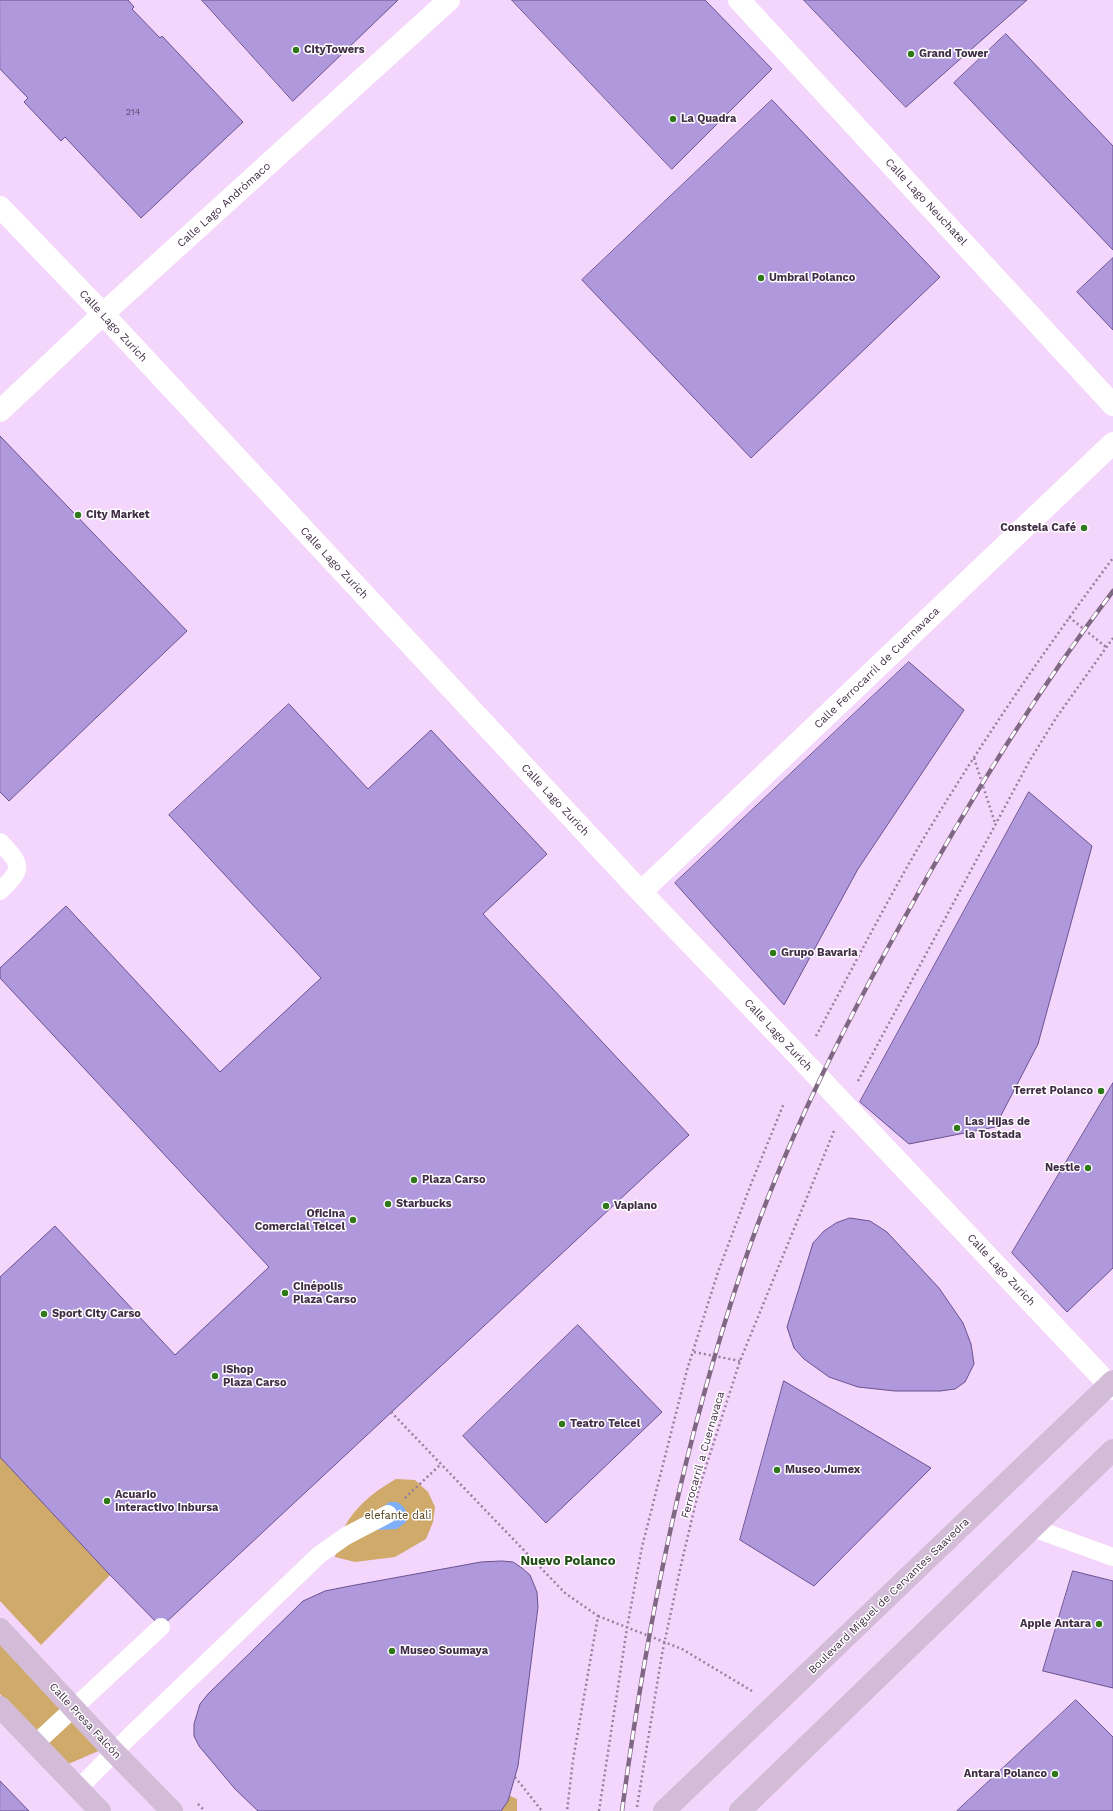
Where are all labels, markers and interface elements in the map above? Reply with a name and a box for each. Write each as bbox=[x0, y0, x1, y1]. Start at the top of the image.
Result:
place label: CityTowers bbox=[304, 43, 365, 57]
marker: CityTowers bbox=[291, 45, 301, 55]
place label: Grand Tower bbox=[919, 47, 988, 61]
marker: Grand Tower bbox=[906, 49, 916, 59]
house number: 214 bbox=[126, 107, 140, 117]
place label: La Quadra bbox=[681, 112, 736, 126]
marker: La Quadra bbox=[668, 114, 678, 124]
street label: Calle Lago Neuchatel bbox=[882, 156, 970, 248]
street label: Calle Lago Andrómaco bbox=[175, 160, 273, 250]
place label: Umbral Polanco bbox=[769, 271, 855, 285]
marker: Umbral Polanco bbox=[756, 273, 766, 283]
street label: Calle Lago Zurich bbox=[76, 287, 150, 365]
place label: City Market bbox=[86, 508, 150, 522]
marker: City Market bbox=[73, 510, 83, 520]
place label: Constela Café bbox=[1000, 521, 1076, 535]
marker: Constela Café bbox=[1079, 523, 1089, 533]
street label: Calle Lago Zurich bbox=[297, 524, 371, 602]
street label: Calle Ferrocarril de Cuernavaca bbox=[812, 605, 942, 731]
street label: Calle Lago Zurich bbox=[518, 761, 592, 839]
place label: Grupo Bavaria bbox=[781, 946, 858, 960]
marker: Grupo Bavaria bbox=[768, 948, 778, 958]
street label: Calle Lago Zurich bbox=[741, 996, 815, 1074]
place label: Terret Polanco bbox=[1013, 1084, 1093, 1098]
marker: Terret Polanco bbox=[1096, 1086, 1106, 1096]
place label: Las Hijas de la Tostada bbox=[965, 1115, 1030, 1141]
marker: Las Hijas de la Tostada bbox=[952, 1123, 962, 1133]
place label: Nestle bbox=[1045, 1161, 1080, 1175]
marker: Nestle bbox=[1083, 1163, 1093, 1173]
place label: Plaza Carso bbox=[422, 1173, 486, 1187]
marker: Plaza Carso bbox=[409, 1175, 419, 1185]
place label: Starbucks bbox=[396, 1197, 452, 1211]
marker: Starbucks bbox=[383, 1199, 393, 1209]
place label: Vapiano bbox=[614, 1199, 657, 1213]
marker: Vapiano bbox=[601, 1201, 611, 1211]
place label: Oficina Comercial Telcel bbox=[255, 1207, 345, 1233]
marker: Oficina Comercial Telcel bbox=[348, 1215, 358, 1225]
street label: Calle Lago Zurich bbox=[964, 1231, 1038, 1309]
place label: Cinépolis Plaza Carso bbox=[293, 1280, 357, 1306]
marker: Cinépolis Plaza Carso bbox=[280, 1288, 290, 1298]
place label: Sport City Carso bbox=[52, 1307, 141, 1321]
marker: Sport City Carso bbox=[39, 1309, 49, 1319]
place label: iShop Plaza Carso bbox=[223, 1363, 287, 1389]
marker: iShop Plaza Carso bbox=[210, 1371, 220, 1381]
street label: Ferrocarril a Cuernavaca bbox=[679, 1390, 727, 1520]
place label: Teatro Telcel bbox=[570, 1417, 640, 1431]
marker: Teatro Telcel bbox=[557, 1419, 567, 1429]
place label: Museo Jumex bbox=[785, 1463, 860, 1477]
marker: Museo Jumex bbox=[772, 1465, 782, 1475]
place label: Acuario Interactivo Inbursa bbox=[115, 1488, 218, 1514]
marker: Acuario Interactivo Inbursa bbox=[102, 1496, 112, 1506]
park label: elefante dali bbox=[364, 1509, 432, 1523]
street label: Boulevard Miguel de Cervantes Saavedra bbox=[806, 1515, 972, 1677]
district label: Nuevo Polanco bbox=[521, 1553, 615, 1569]
place label: Apple Antara bbox=[1020, 1617, 1091, 1631]
marker: Apple Antara bbox=[1094, 1619, 1104, 1629]
place label: Museo Soumaya bbox=[400, 1644, 488, 1658]
marker: Museo Soumaya bbox=[387, 1646, 397, 1656]
street label: Calle Presa Falcón bbox=[46, 1680, 124, 1762]
place label: Antara Polanco bbox=[964, 1767, 1047, 1781]
marker: Antara Polanco bbox=[1050, 1769, 1060, 1779]

